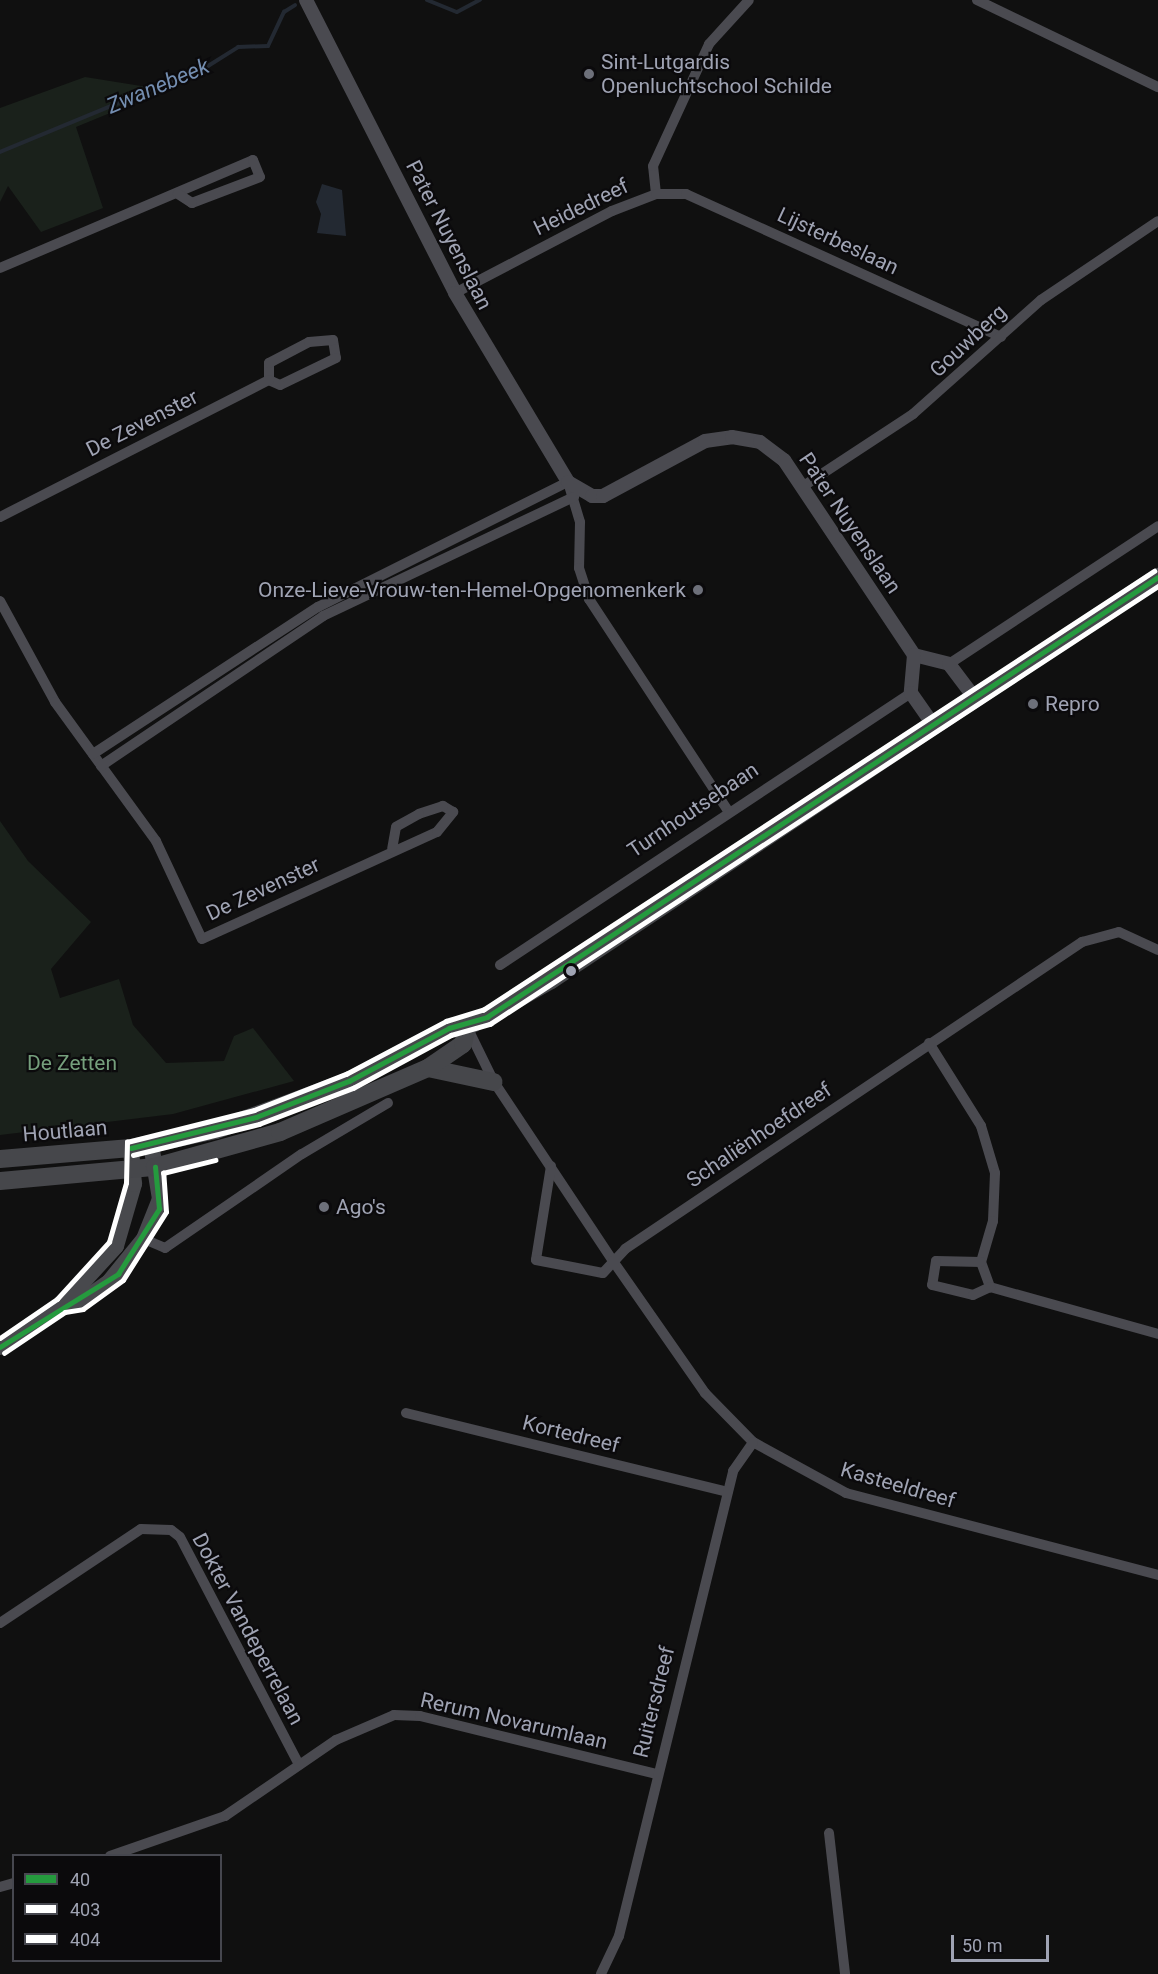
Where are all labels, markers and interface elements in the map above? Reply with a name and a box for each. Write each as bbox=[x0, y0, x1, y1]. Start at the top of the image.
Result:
place label: Sint-Lutgardis Openluchtschool Schilde bbox=[601, 49, 832, 99]
water label: Zwanebeek bbox=[103, 53, 213, 119]
marker: Sint-Lutgardis Openluchtschool Schilde bbox=[582, 67, 596, 81]
street label: Pater Nuyenslaan bbox=[400, 156, 498, 314]
street label: Heidedreef bbox=[529, 173, 633, 241]
street label: Lijsterbeslaan bbox=[773, 202, 903, 280]
street label: Gouwberg bbox=[925, 299, 1011, 383]
street label: De Zevenster bbox=[82, 384, 202, 462]
street label: Pater Nuyenslaan bbox=[794, 448, 906, 598]
place label: Onze-Lieve-Vrouw-ten-Hemel-Opgenomenkerk bbox=[258, 577, 686, 603]
marker: Onze-Lieve-Vrouw-ten-Hemel-Opgenomenkerk bbox=[691, 583, 705, 597]
place label: Repro bbox=[1045, 691, 1100, 717]
marker: Repro bbox=[1026, 697, 1040, 711]
street label: Turnhoutsebaan bbox=[623, 757, 763, 863]
street label: De Zevenster bbox=[202, 852, 324, 926]
unlabelled marker bbox=[565, 965, 577, 977]
park label: De Zetten bbox=[27, 1050, 117, 1076]
street label: Schaliënhoefdreef bbox=[682, 1077, 836, 1193]
street label: Houtlaan bbox=[22, 1115, 108, 1147]
place label: Ago's bbox=[336, 1194, 386, 1220]
marker: Ago's bbox=[317, 1200, 331, 1214]
street label: Kortedreef bbox=[520, 1410, 622, 1458]
street label: Kasteeldreef bbox=[838, 1457, 958, 1513]
street label: Dokter Vandeperrelaan bbox=[187, 1529, 309, 1729]
street label: Ruitersdreef bbox=[628, 1644, 680, 1760]
street label: Rerum Novarumlaan bbox=[418, 1687, 610, 1755]
legend bbox=[12, 1854, 222, 1962]
text: 40 bbox=[70, 1869, 90, 1890]
text: 403 bbox=[70, 1899, 100, 1920]
scale bar bbox=[954, 1923, 1052, 1961]
text: 404 bbox=[70, 1929, 100, 1950]
text: 50 m bbox=[962, 1935, 1002, 1956]

